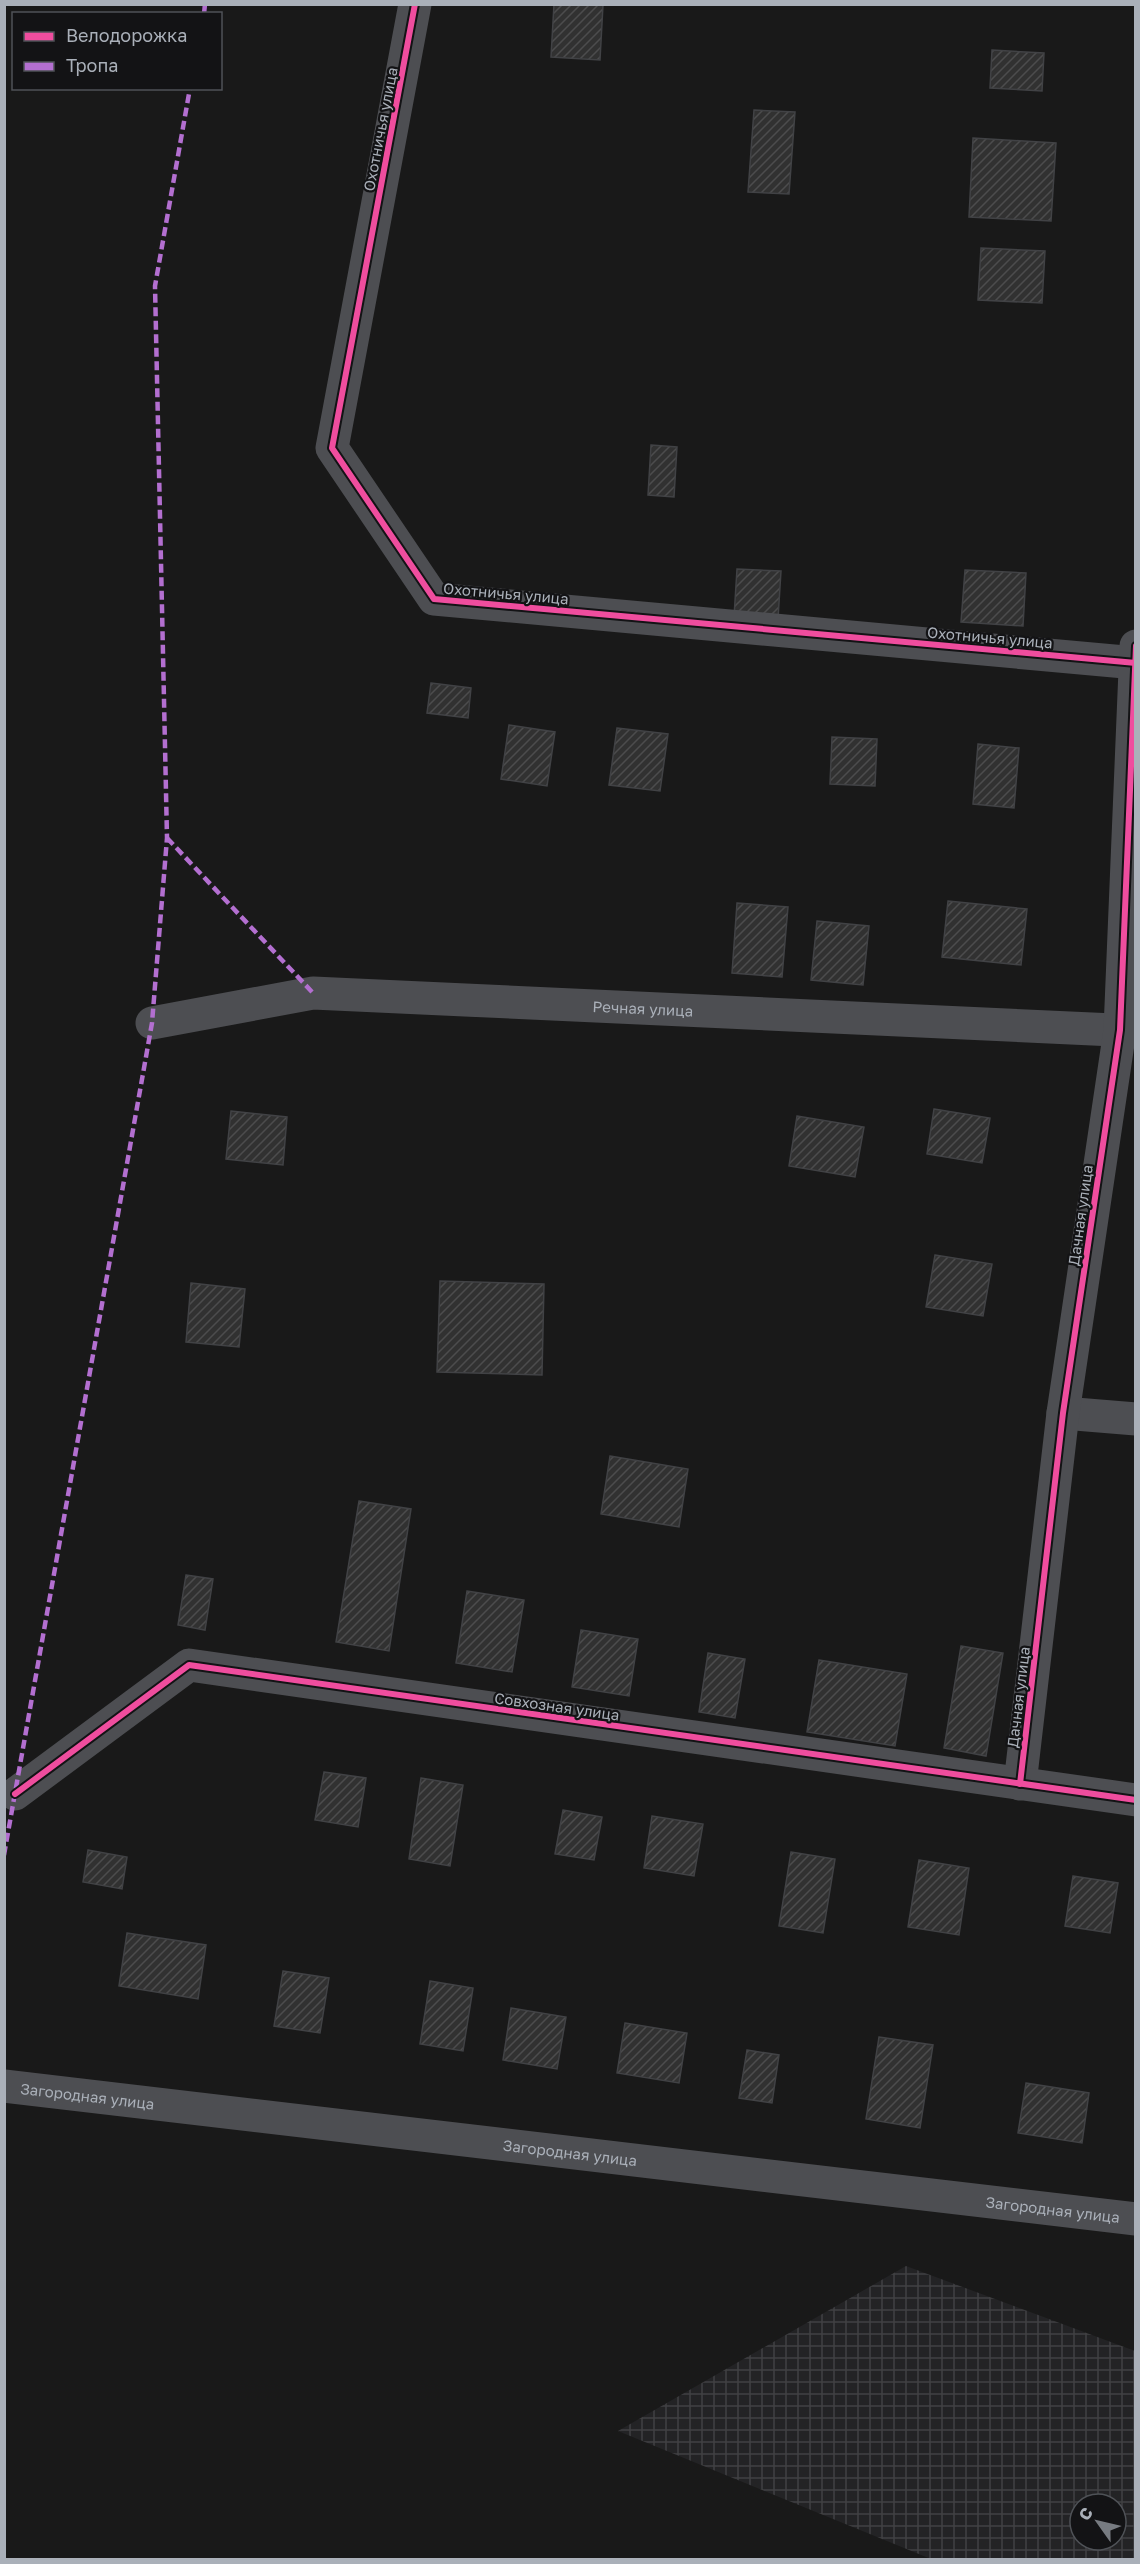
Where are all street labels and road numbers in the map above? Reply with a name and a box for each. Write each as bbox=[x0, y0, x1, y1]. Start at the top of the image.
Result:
street label: Охотничья улица bbox=[359, 66, 401, 192]
street label: Охотничья улица bbox=[443, 579, 569, 607]
street label: Охотничья улица bbox=[927, 623, 1053, 651]
street label: Речная улица bbox=[592, 997, 694, 1020]
street label: Дачная улица bbox=[1064, 1163, 1096, 1267]
street label: Дачная улица bbox=[1003, 1645, 1033, 1749]
street label: Совхозная улица bbox=[493, 1688, 621, 1724]
street label: Загородная улица bbox=[19, 2079, 156, 2113]
street label: Загородная улица bbox=[502, 2136, 638, 2169]
street label: Загородная улица bbox=[985, 2192, 1121, 2226]

